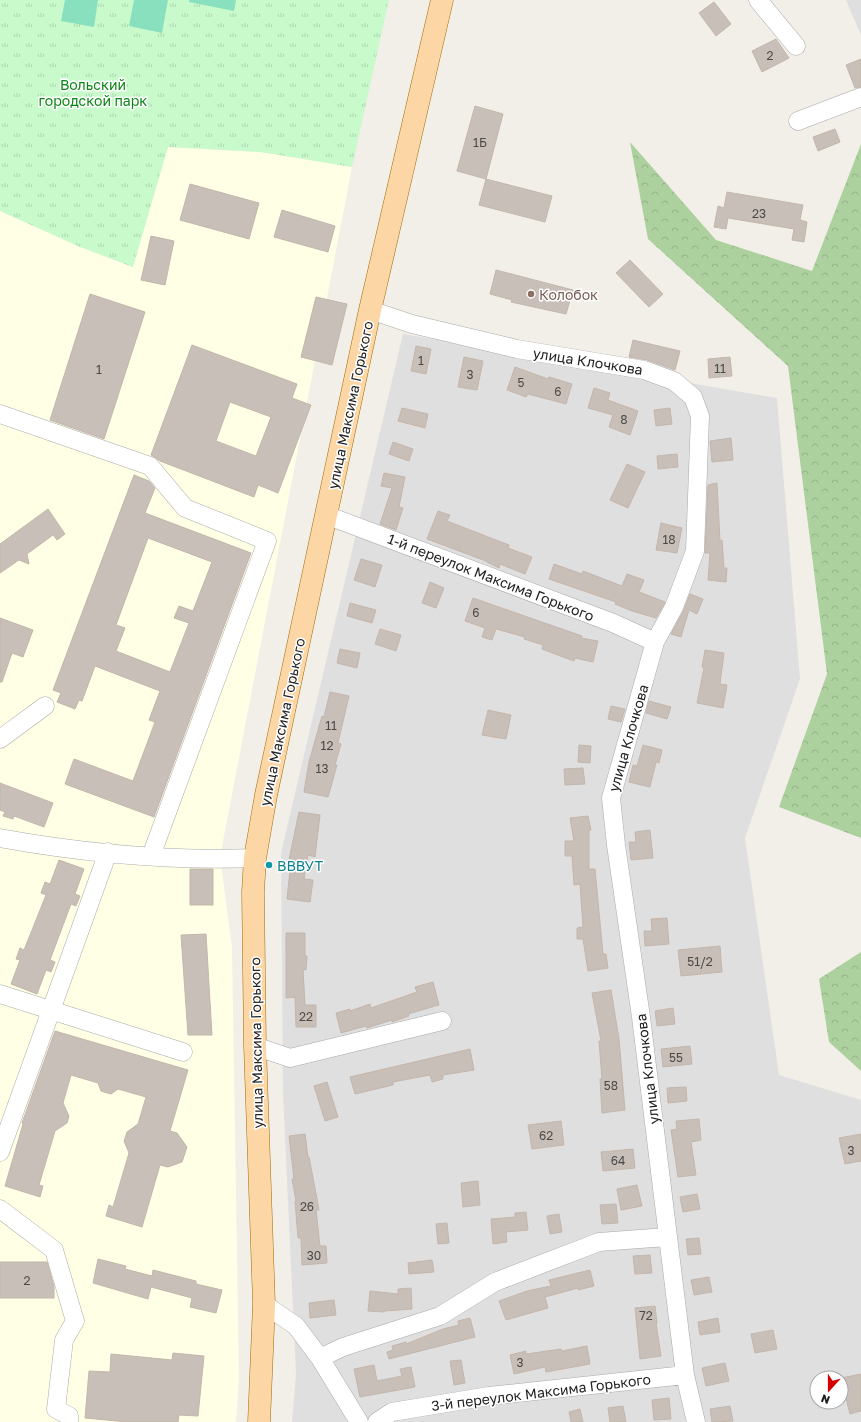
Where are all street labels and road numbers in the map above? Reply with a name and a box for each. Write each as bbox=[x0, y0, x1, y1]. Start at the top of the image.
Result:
street label: улица Максима Горького bbox=[324, 319, 376, 491]
street label: улица Клочкова bbox=[532, 344, 644, 378]
street label: 1-й переулок Максима Горького bbox=[385, 530, 597, 624]
street label: улица Максима Горького bbox=[256, 636, 308, 808]
street label: улица Клочкова bbox=[605, 682, 651, 794]
street label: улица Максима Горького bbox=[246, 957, 266, 1129]
street label: улица Клочкова bbox=[632, 1013, 662, 1125]
street label: 3-й переулок Максима Горького bbox=[430, 1370, 652, 1414]

